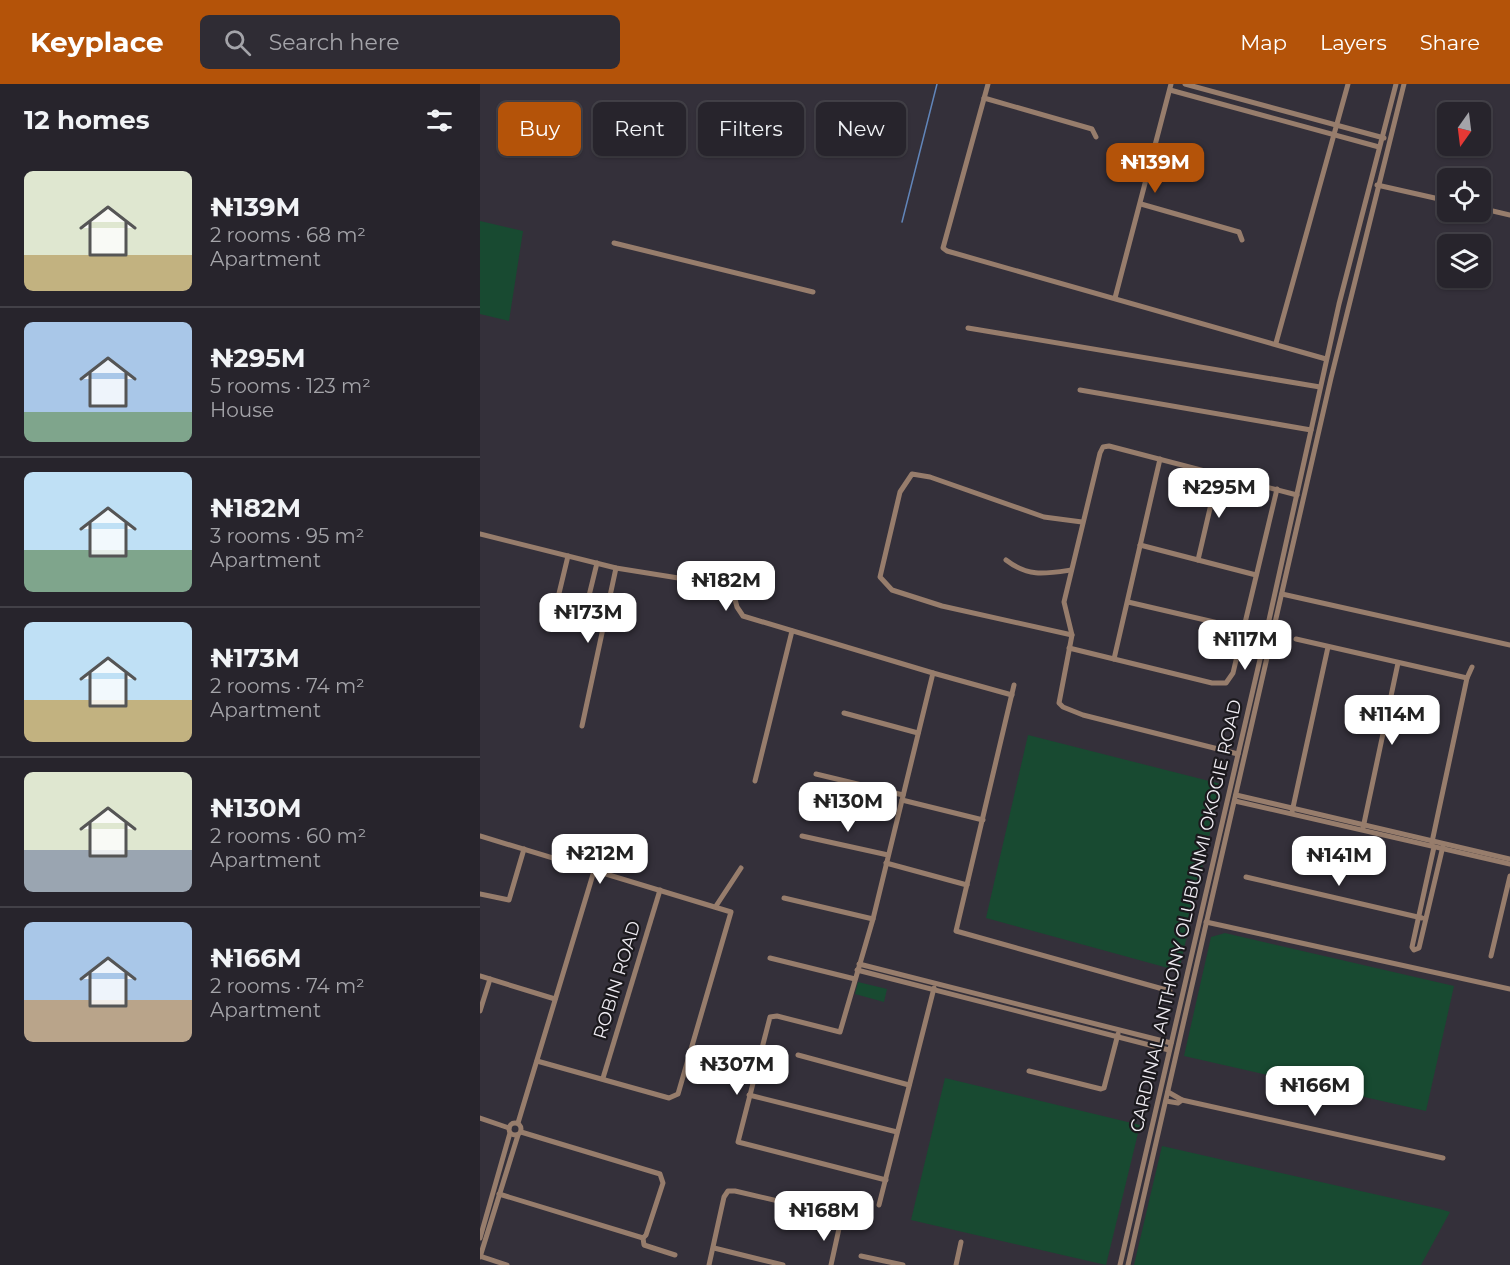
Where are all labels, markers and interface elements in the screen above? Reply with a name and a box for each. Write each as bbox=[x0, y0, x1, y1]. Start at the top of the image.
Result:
search box bbox=[200, 15, 620, 69]
text: Keyplace bbox=[30, 25, 164, 59]
icon: search bbox=[221, 26, 254, 59]
text: Search here bbox=[269, 29, 400, 56]
text: Map bbox=[1240, 30, 1287, 55]
text: Layers bbox=[1320, 30, 1387, 55]
text: Share bbox=[1420, 30, 1480, 55]
chip: Buy bbox=[498, 102, 581, 156]
chip: Rent bbox=[593, 102, 686, 156]
chip: Filters bbox=[698, 102, 804, 156]
chip: New bbox=[816, 102, 906, 156]
north arrow bbox=[1437, 102, 1491, 156]
map controls bbox=[1437, 102, 1491, 288]
text: 12 homes bbox=[24, 104, 150, 136]
icon: filters bbox=[423, 104, 456, 137]
pin: ₦139M bbox=[1113, 143, 1197, 194]
text: ₦139M bbox=[1120, 150, 1190, 174]
button: locate bbox=[1437, 168, 1491, 222]
text: ₦139M bbox=[210, 191, 300, 223]
icon: home bbox=[72, 195, 144, 267]
text: 2 rooms · 68 m² bbox=[210, 223, 366, 247]
button: layers bbox=[1437, 234, 1491, 288]
text: Apartment bbox=[210, 247, 321, 271]
text: ₦295M bbox=[210, 342, 306, 374]
icon: home bbox=[72, 346, 144, 418]
text: 5 rooms · 123 m² bbox=[210, 374, 371, 398]
text: House bbox=[210, 398, 274, 422]
pin: ₦295M bbox=[1177, 468, 1261, 519]
text: ₦295M bbox=[1182, 475, 1256, 499]
text: ₦182M bbox=[210, 492, 301, 524]
icon: home bbox=[72, 496, 144, 568]
text: 3 rooms · 95 m² bbox=[210, 524, 364, 548]
text: Apartment bbox=[210, 548, 321, 572]
pin: ₦182M bbox=[684, 561, 768, 612]
text: ₦182M bbox=[691, 568, 761, 592]
pin: ₦173M bbox=[546, 593, 630, 644]
text: ₦173M bbox=[553, 600, 623, 624]
pin: ₦117M bbox=[1203, 620, 1287, 671]
text: ₦117M bbox=[1212, 627, 1278, 651]
text: ₦173M bbox=[210, 642, 300, 674]
icon: home bbox=[72, 646, 144, 718]
text: 2 rooms · 74 m² bbox=[210, 674, 365, 698]
pin: ₦114M bbox=[1350, 695, 1434, 746]
text: Apartment bbox=[210, 698, 321, 722]
street label: CARDINAL ANTHONY OLUBUNMI OKOGIE ROAD bbox=[1125, 698, 1247, 1134]
text: ₦114M bbox=[1359, 702, 1425, 726]
pin: ₦130M bbox=[806, 782, 890, 833]
text: ₦130M bbox=[813, 789, 883, 813]
text: ₦130M bbox=[210, 792, 302, 824]
icon: home bbox=[72, 796, 144, 868]
text: 2 rooms · 60 m² bbox=[210, 824, 366, 848]
pin: ₦212M bbox=[558, 834, 642, 885]
pin: ₦141M bbox=[1297, 836, 1381, 887]
text: ₦212M bbox=[566, 841, 634, 865]
text: ₦141M bbox=[1306, 843, 1372, 867]
text: Apartment bbox=[210, 848, 321, 872]
street label: ROBIN ROAD bbox=[589, 918, 645, 1042]
text: ₦166M bbox=[210, 942, 302, 974]
icon: home bbox=[72, 946, 144, 1018]
text: 2 rooms · 74 m² bbox=[210, 974, 365, 998]
text: Apartment bbox=[210, 998, 321, 1022]
pin: ₦307M bbox=[695, 1045, 779, 1096]
text: ₦307M bbox=[700, 1052, 774, 1076]
pin: ₦166M bbox=[1273, 1066, 1357, 1117]
text: ₦166M bbox=[1280, 1073, 1350, 1097]
pin: ₦168M bbox=[782, 1191, 866, 1242]
text: ₦168M bbox=[789, 1198, 859, 1222]

